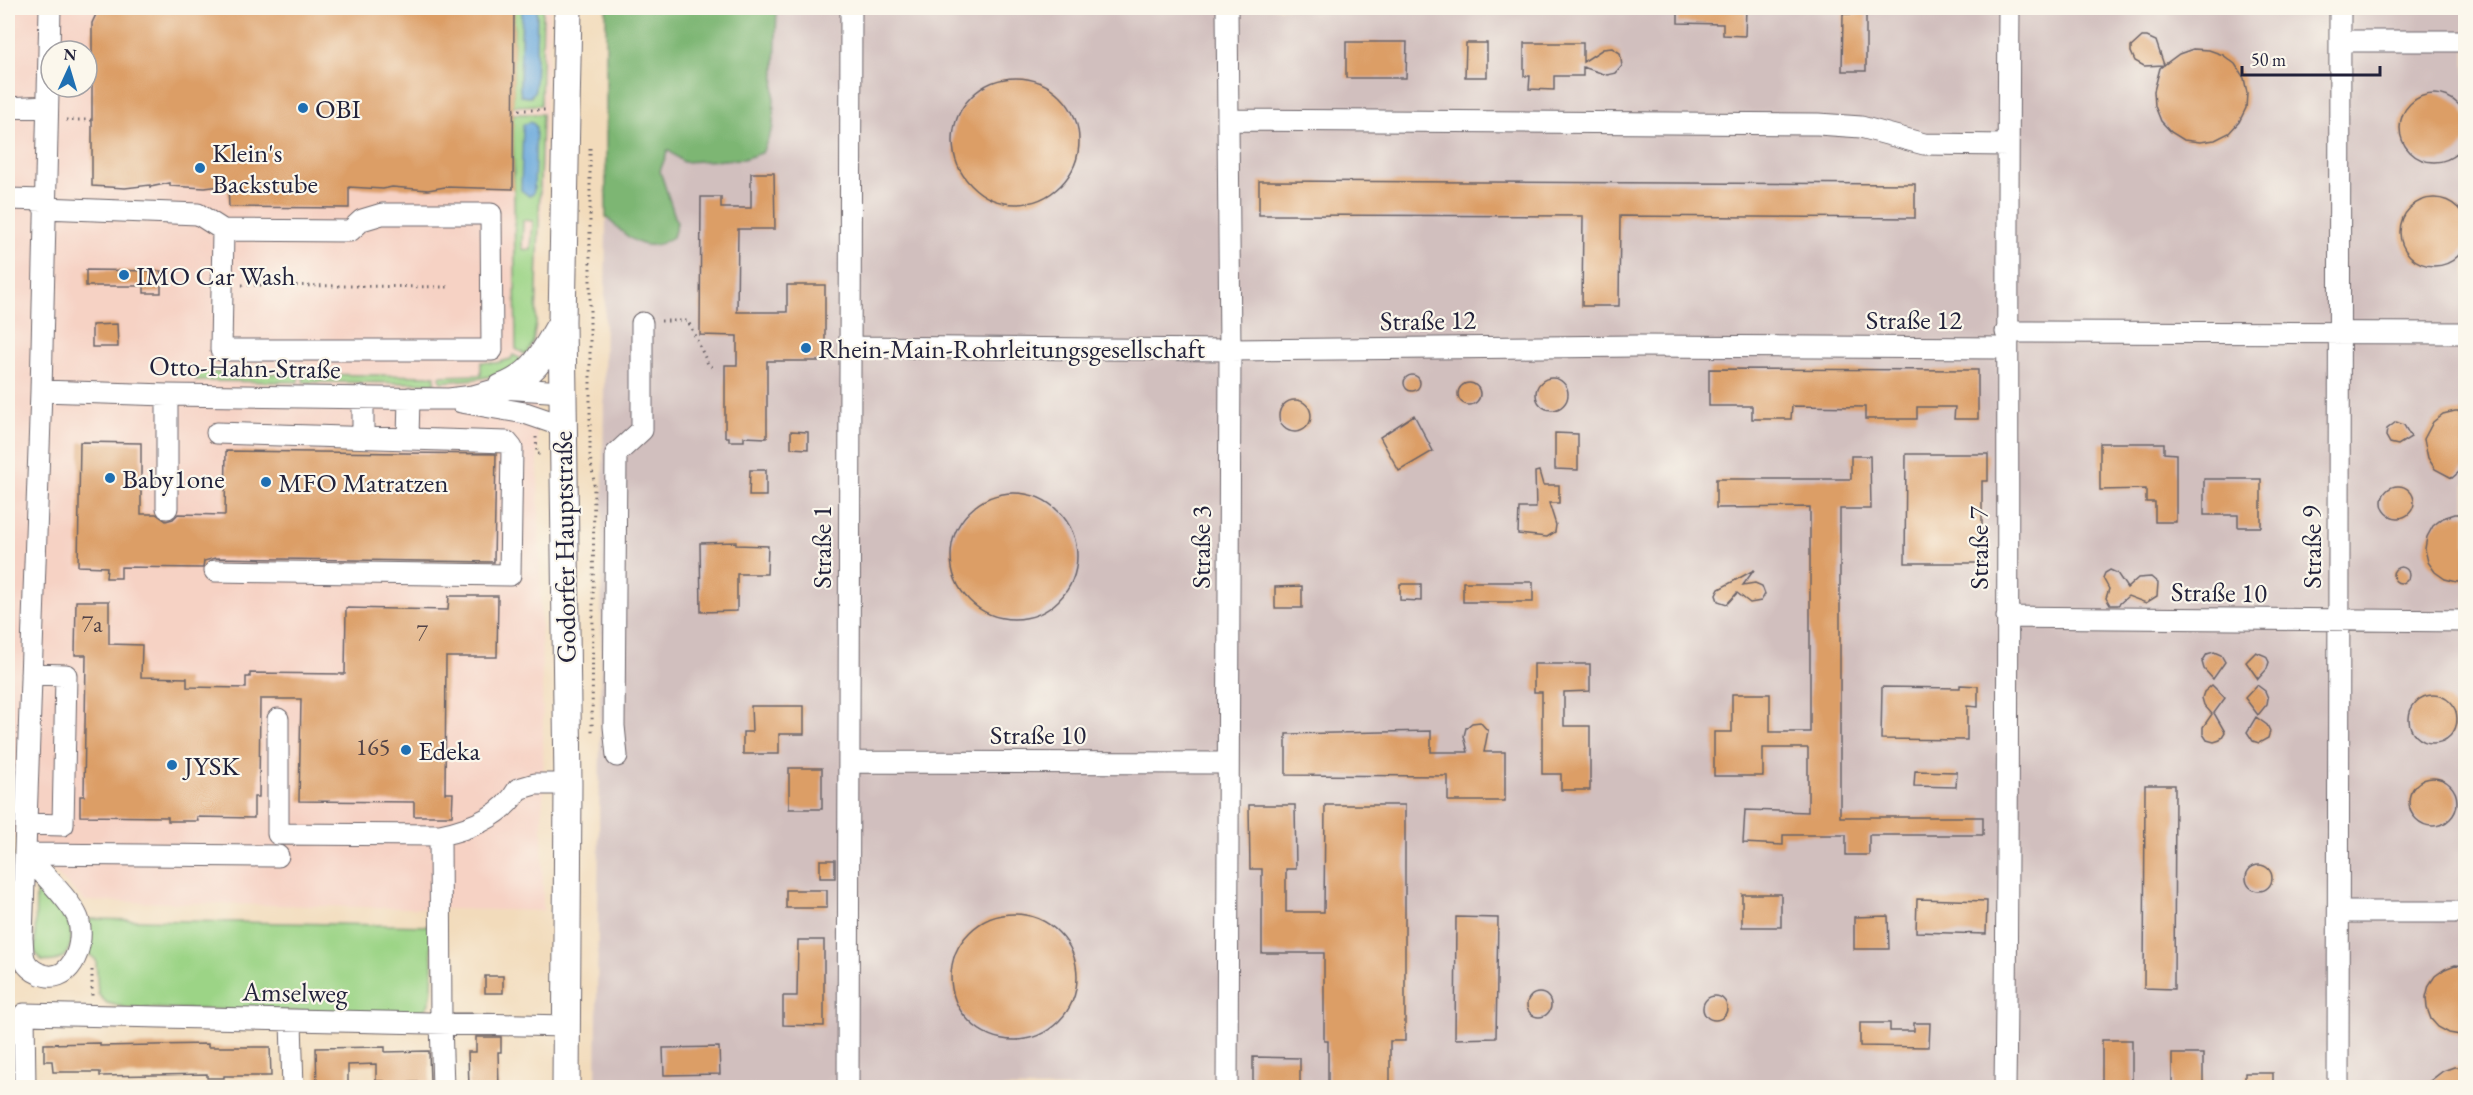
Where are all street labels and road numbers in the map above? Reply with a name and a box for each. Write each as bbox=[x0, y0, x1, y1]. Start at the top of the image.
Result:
street label: Straße 12 bbox=[1380, 302, 1476, 338]
street label: Straße 12 bbox=[1866, 302, 1962, 337]
street label: Otto-Hahn-Straße bbox=[149, 348, 341, 386]
street label: Godorfer Hauptstraße bbox=[544, 430, 584, 664]
street label: Straße 1 bbox=[804, 505, 839, 589]
street label: Straße 3 bbox=[1183, 505, 1218, 589]
street label: Straße 7 bbox=[1961, 505, 1996, 590]
street label: Straße 9 bbox=[2294, 505, 2329, 589]
street label: Straße 10 bbox=[2171, 574, 2267, 610]
street label: Straße 10 bbox=[990, 717, 1086, 752]
street label: Amselweg bbox=[241, 974, 348, 1010]

